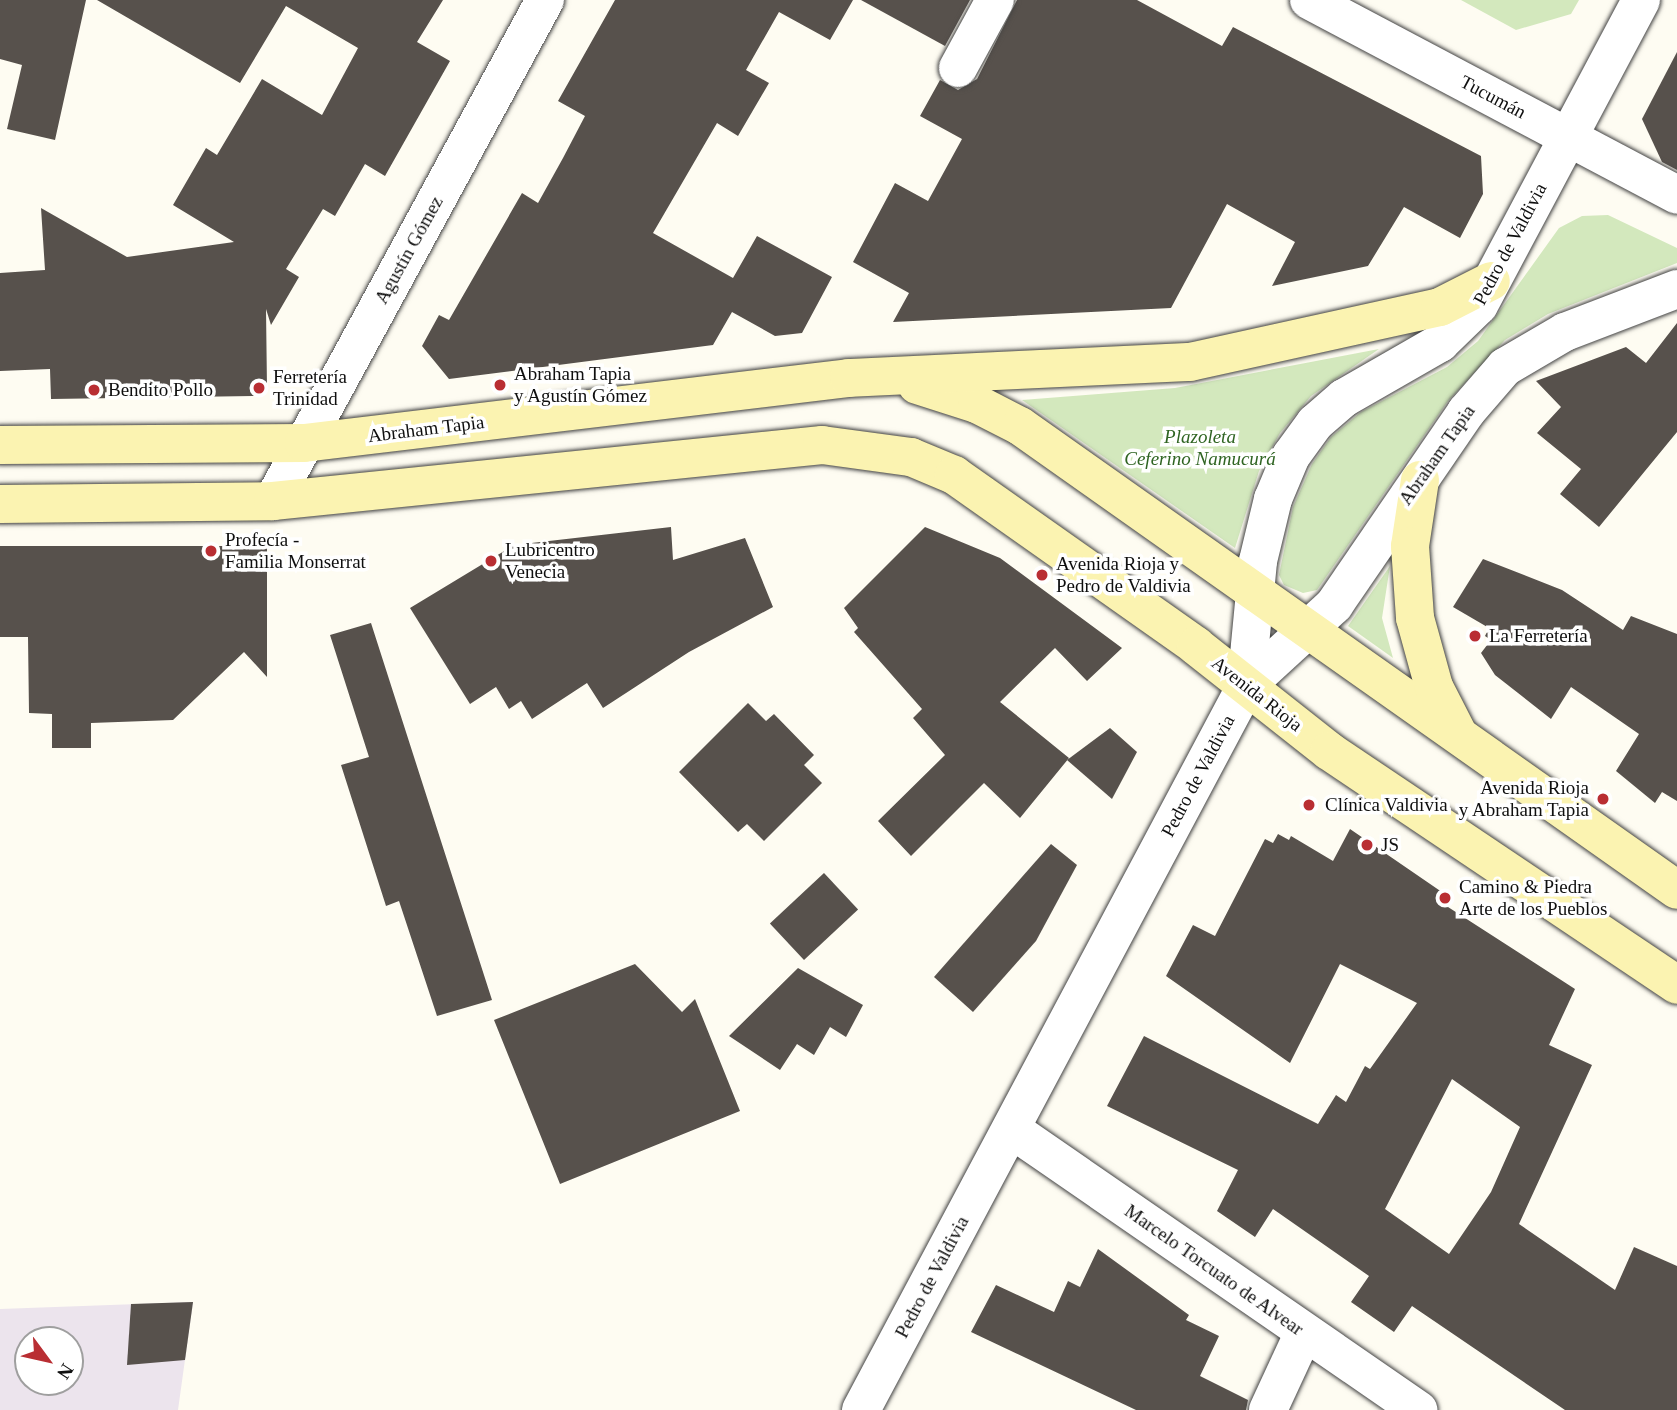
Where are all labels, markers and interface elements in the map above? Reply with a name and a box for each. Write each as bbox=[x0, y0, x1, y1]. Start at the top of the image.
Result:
street label: Tucumán bbox=[1456, 70, 1530, 124]
street label: Pedro de Valdivia bbox=[1468, 179, 1552, 309]
street label: Agustín Gómez bbox=[370, 192, 448, 308]
place label: Abraham Tapia y Agustín Gómez bbox=[514, 363, 648, 407]
place label: Ferretería Trinidad bbox=[273, 366, 347, 410]
marker: Abraham Tapia y Agustín Gómez bbox=[492, 377, 508, 393]
place label: Bendito Pollo bbox=[108, 379, 213, 401]
marker: Ferretería Trinidad bbox=[251, 380, 267, 396]
marker: Bendito Pollo bbox=[86, 382, 102, 398]
street label: Abraham Tapia bbox=[1394, 400, 1480, 510]
street label: Abraham Tapia bbox=[366, 411, 486, 447]
park label: Plazoleta Ceferino Namucurá bbox=[1124, 426, 1276, 470]
place label: Profecía - Familia Monserrat bbox=[225, 529, 366, 573]
place label: Lubricentro Venecia bbox=[505, 539, 595, 583]
marker: Profecía - Familia Monserrat bbox=[203, 543, 219, 559]
marker: Lubricentro Venecia bbox=[483, 553, 499, 569]
place label: Avenida Rioja y Pedro de Valdivia bbox=[1056, 553, 1191, 597]
marker: Avenida Rioja y Pedro de Valdivia bbox=[1034, 567, 1050, 583]
place label: La Ferretería bbox=[1489, 625, 1588, 647]
marker: La Ferretería bbox=[1467, 628, 1483, 644]
street label: Avenida Rioja bbox=[1207, 652, 1307, 736]
street label: Pedro de Valdivia bbox=[1156, 711, 1240, 841]
place label: Avenida Rioja y Abraham Tapia bbox=[1457, 777, 1589, 821]
marker: Avenida Rioja y Abraham Tapia bbox=[1595, 791, 1611, 807]
place label: Clínica Valdivia bbox=[1325, 794, 1448, 816]
marker: Clínica Valdivia bbox=[1299, 795, 1319, 815]
place label: JS bbox=[1381, 834, 1399, 856]
marker: JS bbox=[1359, 837, 1375, 853]
place label: Camino & Piedra Arte de los Pueblos bbox=[1459, 876, 1607, 920]
marker: Camino & Piedra Arte de los Pueblos bbox=[1437, 890, 1453, 906]
street label: Marcelo Torcuato de Alvear bbox=[1120, 1199, 1308, 1341]
street label: Pedro de Valdivia bbox=[890, 1212, 974, 1342]
north arrow bbox=[14, 1326, 84, 1396]
text: N bbox=[53, 1360, 78, 1383]

